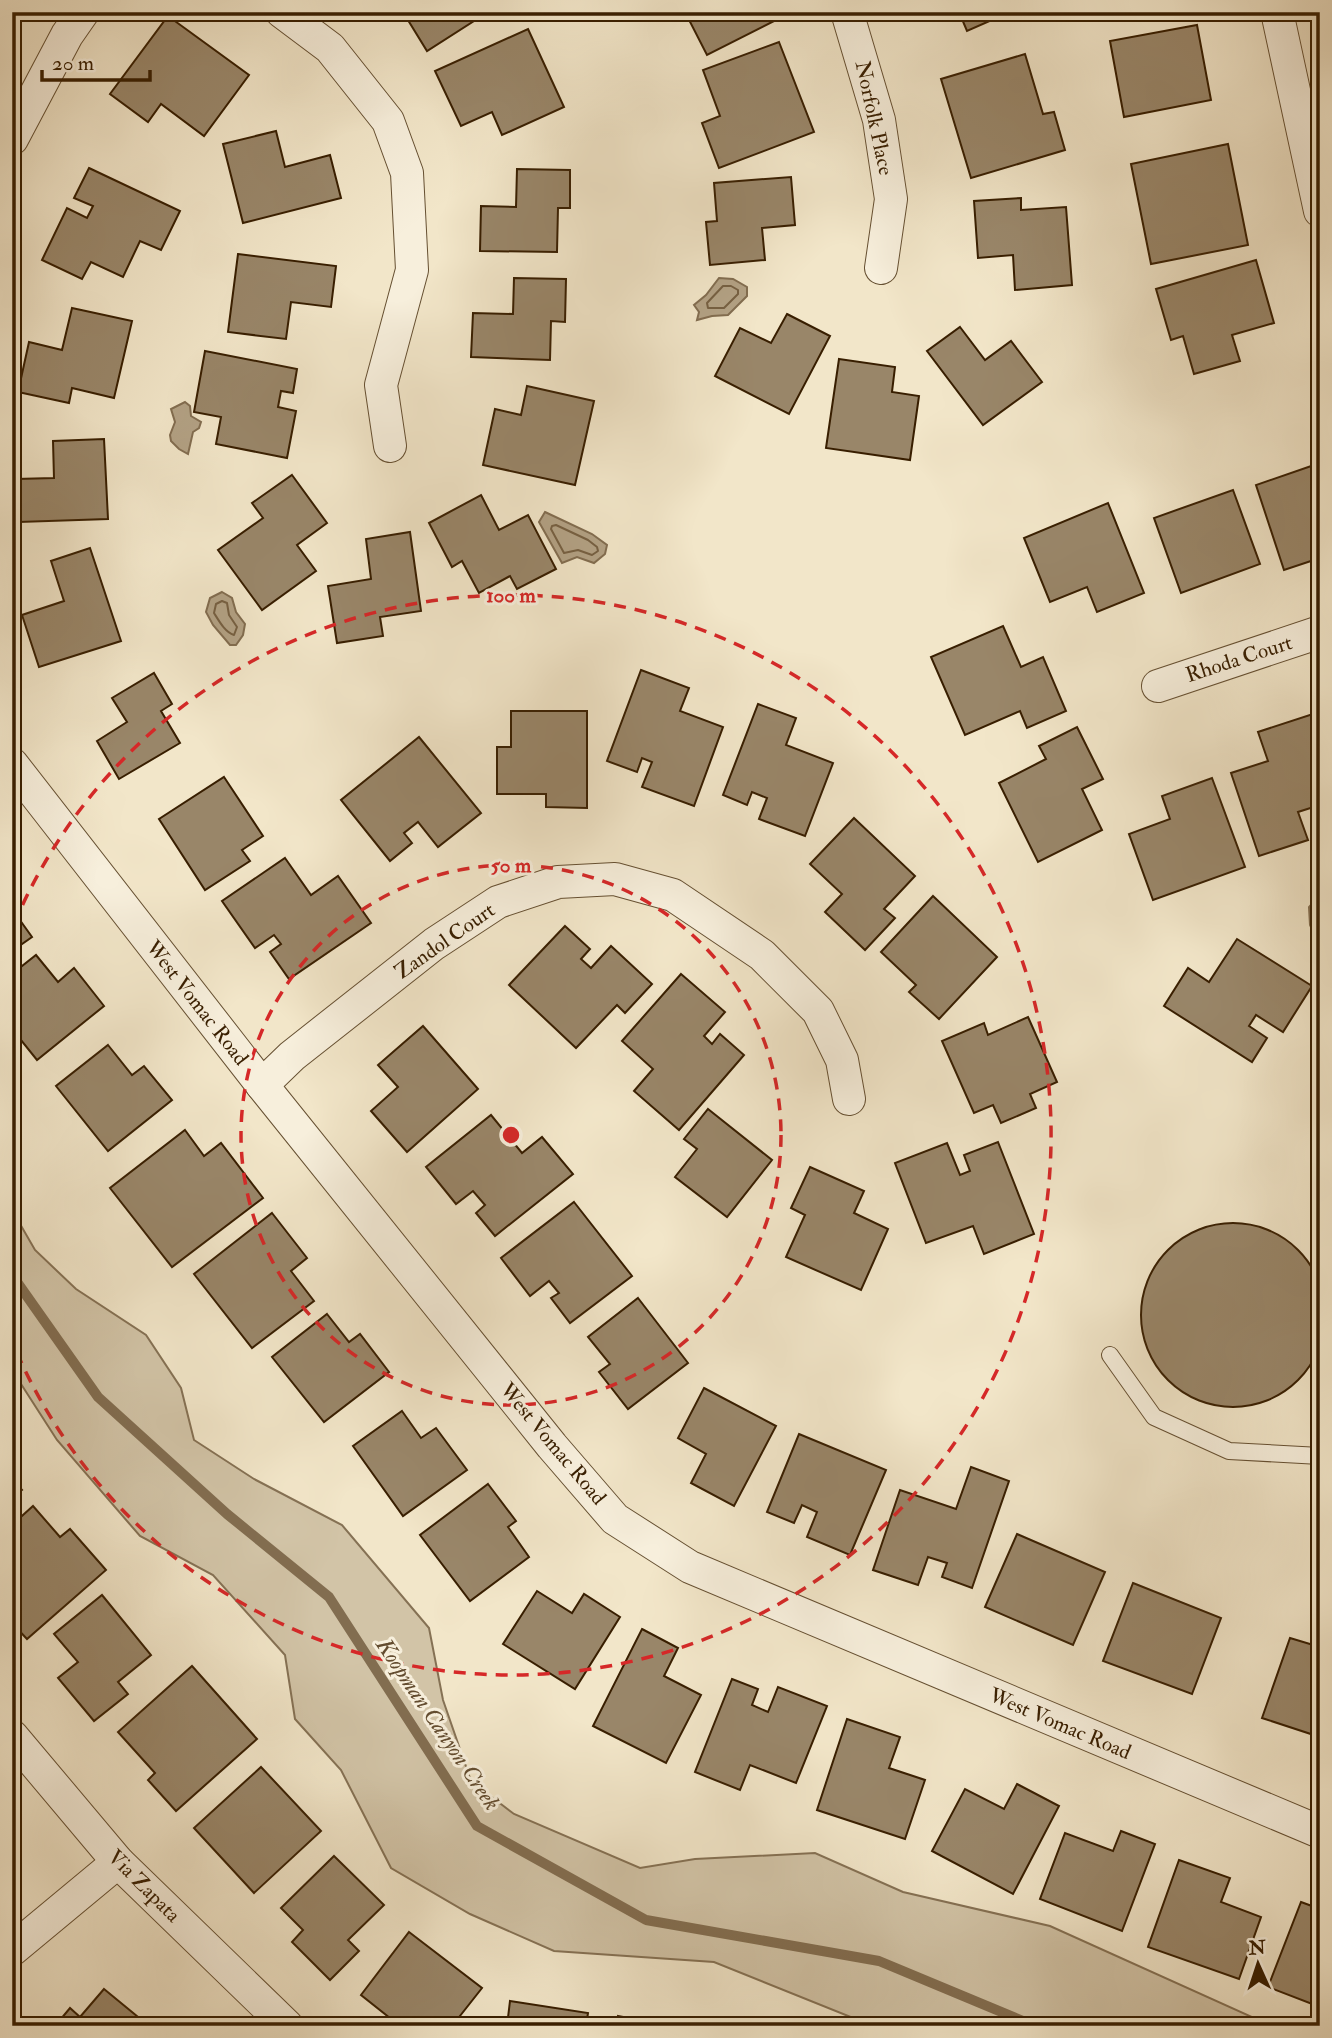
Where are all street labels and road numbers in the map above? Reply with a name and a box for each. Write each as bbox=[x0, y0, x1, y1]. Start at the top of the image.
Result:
street label: Norfolk Place bbox=[849, 58, 899, 178]
street label: Rhoda Court bbox=[1182, 629, 1296, 689]
street label: Zandol Court bbox=[390, 896, 501, 985]
street label: West Vomac Road bbox=[139, 934, 255, 1072]
street label: West Vomac Road bbox=[493, 1376, 612, 1511]
street label: West Vomac Road bbox=[984, 1682, 1136, 1766]
street label: Via Zapata bbox=[102, 1844, 187, 1929]

